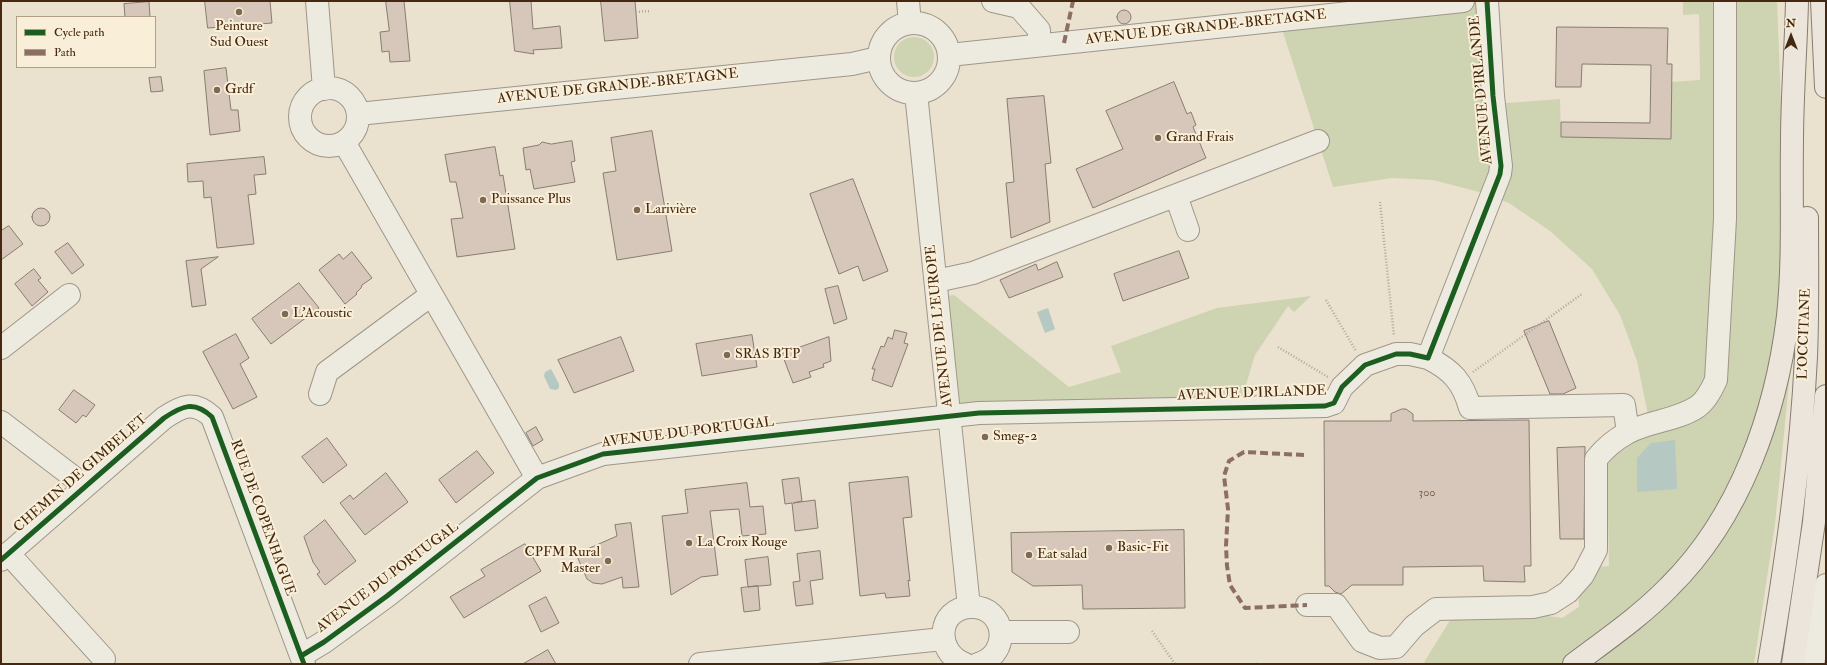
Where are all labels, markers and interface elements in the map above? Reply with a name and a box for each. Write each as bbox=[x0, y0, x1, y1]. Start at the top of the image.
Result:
marker: Peinture Sud Ouest bbox=[234, 7, 244, 17]
street label: AVENUE DE GRANDE-BRETAGNE bbox=[1085, 7, 1327, 49]
street label: AVENUE D'IRLANDE bbox=[1467, 15, 1497, 165]
legend bbox=[16, 16, 156, 68]
north arrow bbox=[1771, 16, 1811, 56]
text: N bbox=[1786, 17, 1796, 30]
place label: Peinture Sud Ouest bbox=[210, 19, 268, 52]
text: Cycle path bbox=[54, 25, 104, 40]
text: Path bbox=[54, 45, 76, 60]
street label: AVENUE DE GRANDE-BRETAGNE bbox=[497, 66, 739, 108]
place label: Grdf bbox=[225, 82, 253, 98]
marker: Grdf bbox=[212, 85, 222, 95]
place label: Grand Frais bbox=[1166, 130, 1234, 146]
marker: Grand Frais bbox=[1153, 133, 1163, 143]
place label: Puissance Plus bbox=[491, 192, 571, 208]
marker: Puissance Plus bbox=[478, 195, 488, 205]
place label: Larivière bbox=[645, 202, 696, 218]
marker: Larivière bbox=[632, 205, 642, 215]
street label: AVENUE DE L'EUROPE bbox=[923, 244, 957, 408]
street label: L'OCCITANE bbox=[1795, 288, 1815, 380]
place label: L'Acoustic bbox=[293, 306, 352, 322]
marker: L'Acoustic bbox=[280, 309, 290, 319]
place label: SRAS BTP bbox=[735, 347, 800, 363]
marker: SRAS BTP bbox=[722, 350, 732, 360]
street label: AVENUE D'IRLANDE bbox=[1177, 383, 1327, 405]
street label: CHEMIN DE GIMBELET bbox=[11, 411, 151, 537]
street label: AVENUE DU PORTUGAL bbox=[601, 414, 775, 452]
place label: Smeg-2 bbox=[993, 429, 1037, 445]
marker: Smeg-2 bbox=[980, 432, 990, 442]
street label: RUE DE COPENHAGUE bbox=[226, 438, 298, 598]
house number: 300 bbox=[1419, 486, 1435, 500]
street label: AVENUE DU PORTUGAL bbox=[314, 519, 462, 637]
place label: La Croix Rouge bbox=[697, 535, 787, 551]
marker: La Croix Rouge bbox=[684, 538, 694, 548]
place label: Basic-Fit bbox=[1117, 540, 1169, 556]
marker: Basic-Fit bbox=[1104, 543, 1114, 553]
place label: CPFM Rural Master bbox=[525, 545, 600, 578]
place label: Eat salad bbox=[1037, 547, 1087, 563]
marker: Eat salad bbox=[1024, 550, 1034, 560]
marker: CPFM Rural Master bbox=[603, 556, 613, 566]

